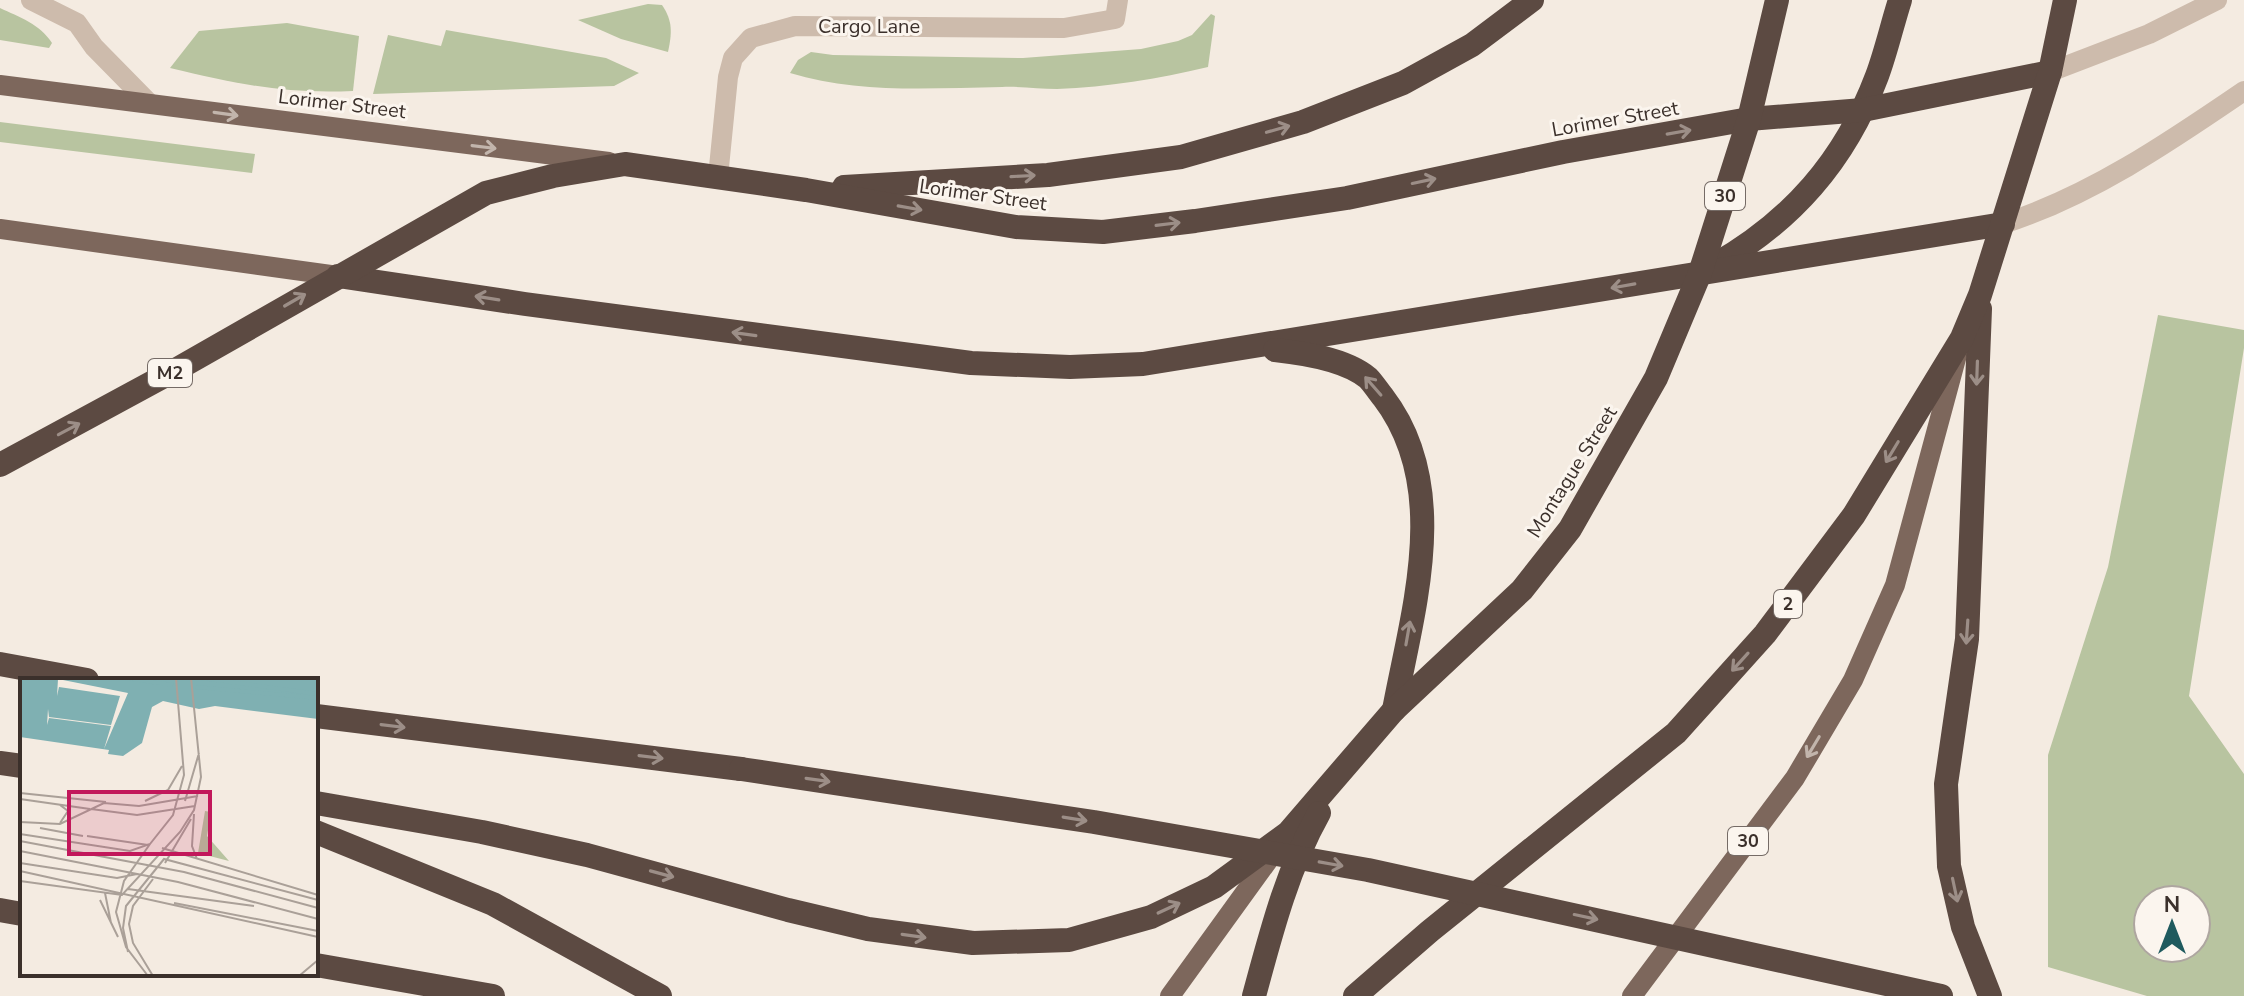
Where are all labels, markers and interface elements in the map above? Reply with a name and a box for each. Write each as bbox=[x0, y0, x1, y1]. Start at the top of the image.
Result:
street label: Cargo Lane bbox=[818, 13, 920, 40]
street label: Lorimer Street bbox=[277, 83, 408, 125]
street label: Lorimer Street bbox=[1549, 94, 1682, 143]
one-way arrow bbox=[213, 106, 239, 121]
one-way arrow bbox=[1265, 121, 1291, 136]
one-way arrow bbox=[1666, 123, 1692, 138]
one-way arrow bbox=[471, 140, 496, 155]
one-way arrow bbox=[1009, 169, 1036, 184]
street label: Lorimer Street bbox=[918, 173, 1049, 217]
one-way arrow bbox=[1411, 173, 1437, 188]
road number: 30 bbox=[1705, 182, 1745, 210]
one-way arrow bbox=[897, 202, 922, 217]
one-way arrow bbox=[1154, 217, 1181, 232]
one-way arrow bbox=[1611, 279, 1636, 294]
one-way arrow bbox=[475, 290, 500, 305]
one-way arrow bbox=[283, 292, 306, 308]
one-way arrow bbox=[732, 326, 758, 341]
road number: M2 bbox=[148, 359, 192, 387]
one-way arrow bbox=[1970, 359, 1985, 386]
one-way arrow bbox=[1364, 377, 1382, 397]
street label: Montague Street bbox=[1521, 400, 1624, 543]
one-way arrow bbox=[57, 420, 81, 436]
one-way arrow bbox=[1884, 440, 1900, 463]
road number: 2 bbox=[1774, 590, 1802, 618]
one-way arrow bbox=[1959, 618, 1974, 645]
one-way arrow bbox=[1402, 621, 1417, 646]
one-way arrow bbox=[1731, 652, 1749, 672]
inset map bbox=[20, 678, 318, 976]
one-way arrow bbox=[380, 718, 406, 733]
one-way arrow bbox=[1805, 735, 1821, 758]
one-way arrow bbox=[638, 750, 664, 765]
one-way arrow bbox=[805, 773, 830, 788]
one-way arrow bbox=[1062, 812, 1087, 827]
road number: 30 bbox=[1728, 827, 1768, 855]
one-way arrow bbox=[1318, 858, 1343, 873]
one-way arrow bbox=[649, 868, 675, 883]
one-way arrow bbox=[1948, 877, 1963, 903]
north arrow bbox=[2132, 884, 2212, 964]
text: N bbox=[2164, 890, 2180, 920]
one-way arrow bbox=[1157, 900, 1181, 915]
one-way arrow bbox=[1572, 910, 1598, 925]
one-way arrow bbox=[901, 929, 927, 944]

